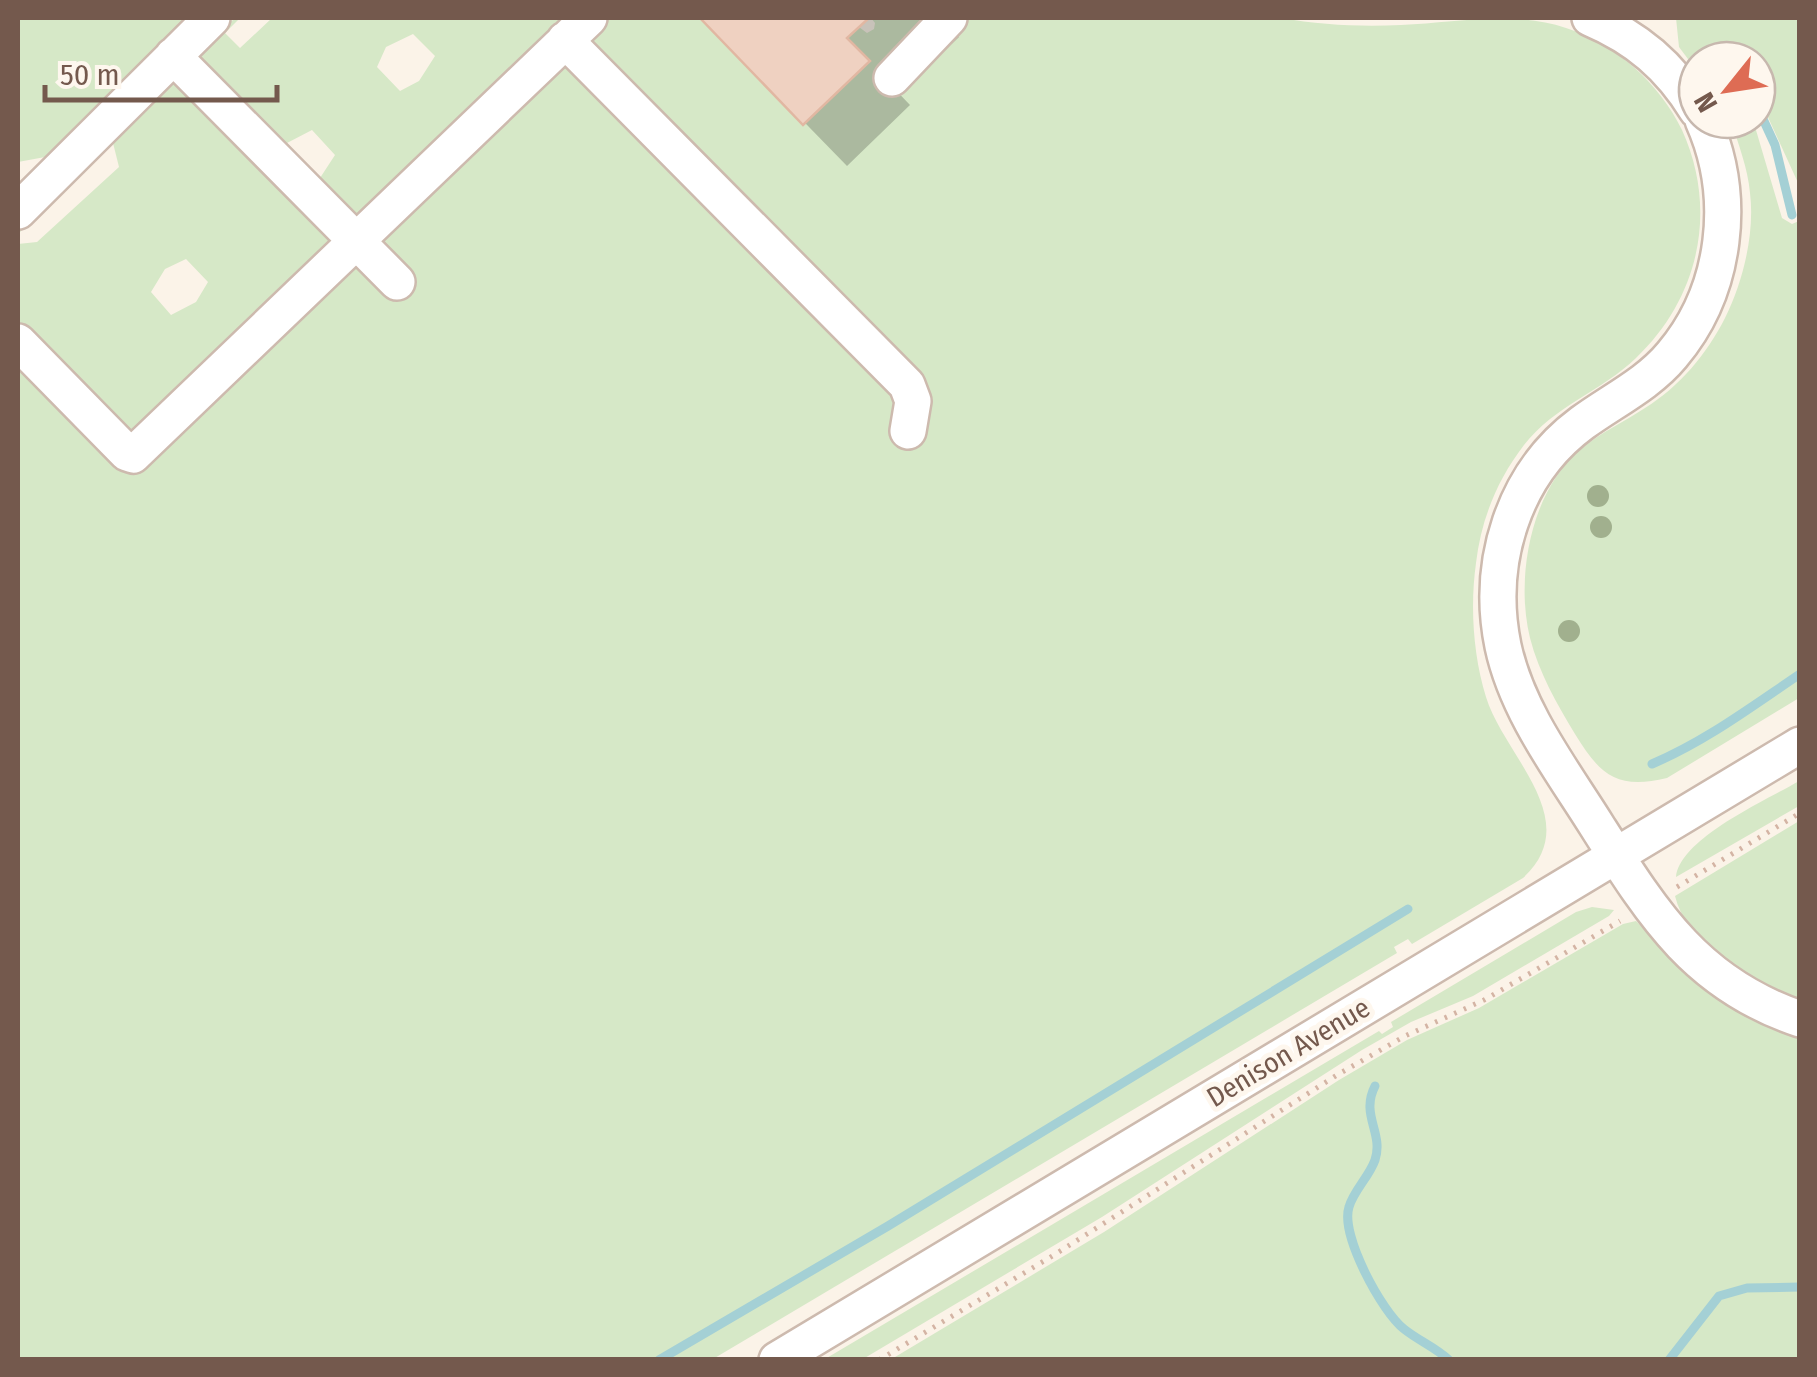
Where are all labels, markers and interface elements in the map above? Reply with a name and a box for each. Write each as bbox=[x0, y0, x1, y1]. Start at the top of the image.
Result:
scale bar bbox=[45, 40, 278, 102]
north arrow bbox=[1677, 40, 1777, 140]
text: 50 m bbox=[60, 57, 120, 93]
text: N bbox=[1687, 87, 1724, 118]
street label: Denison Avenue bbox=[1201, 991, 1376, 1114]

